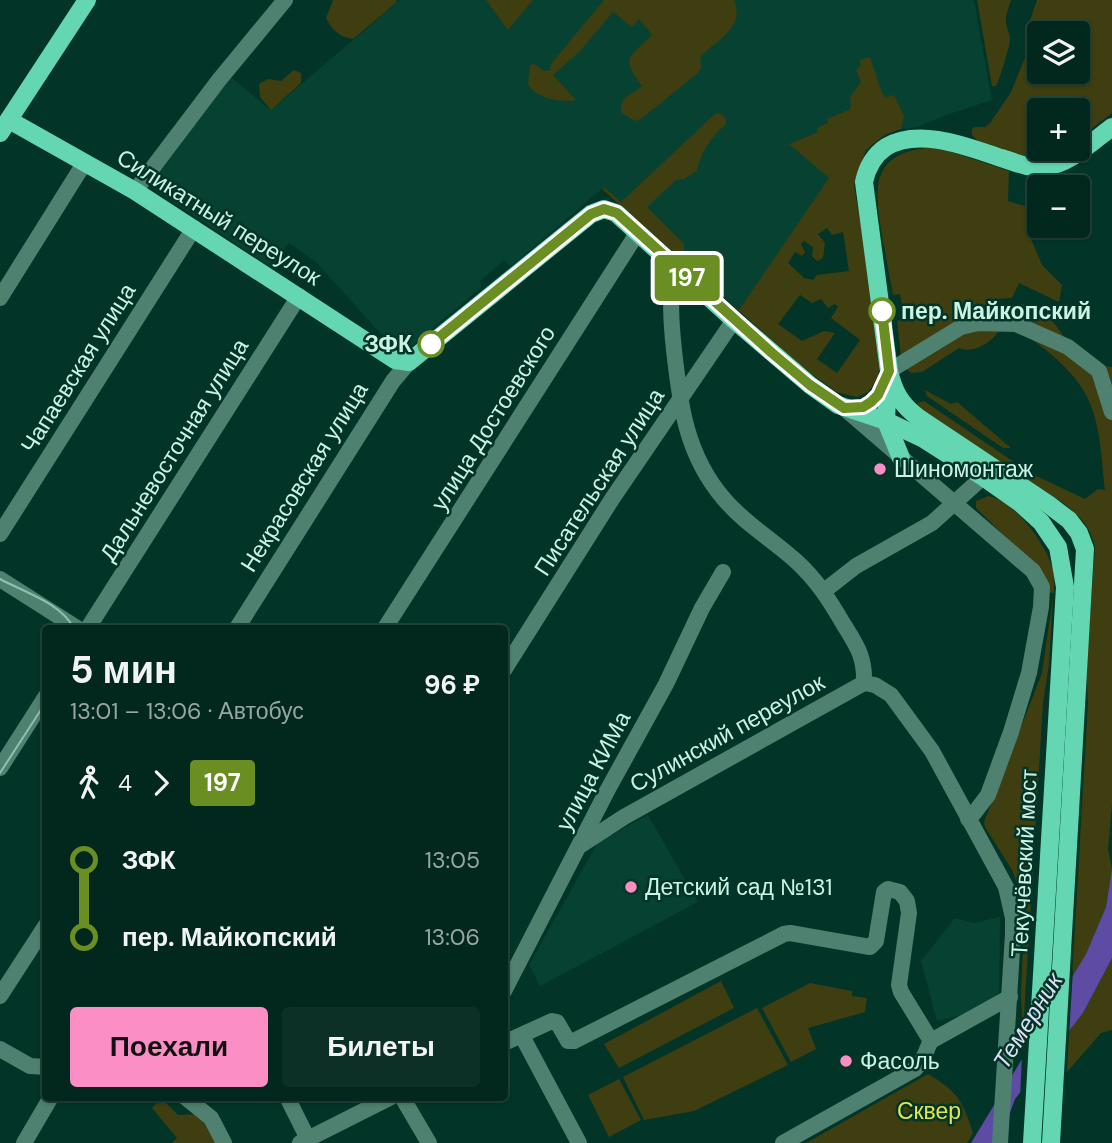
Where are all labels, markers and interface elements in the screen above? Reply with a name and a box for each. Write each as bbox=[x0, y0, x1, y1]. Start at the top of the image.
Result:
map controls bbox=[1027, 21, 1090, 238]
button: layers bbox=[1027, 21, 1090, 84]
button: + bbox=[1027, 98, 1090, 161]
street label: Силикатный переулок bbox=[111, 142, 328, 293]
button: − bbox=[1027, 175, 1090, 238]
line badge: 197 bbox=[647, 255, 727, 301]
text: 197 bbox=[669, 262, 705, 293]
street label: Чапаевская улица bbox=[14, 277, 142, 459]
place label: пер. Майкопский bbox=[901, 296, 1091, 326]
marker: пер. Майкопский bbox=[869, 298, 895, 324]
street label: улица Достоевского bbox=[424, 320, 562, 516]
place label: ЗФК bbox=[364, 329, 413, 359]
marker: ЗФК bbox=[418, 331, 444, 357]
street label: Дальневосточная улица bbox=[93, 333, 255, 567]
street label: Некрасовская улица bbox=[233, 376, 375, 577]
street label: Писательская улица bbox=[527, 382, 671, 581]
place label: Шиномонтаж bbox=[894, 454, 1034, 484]
marker: Шиномонтаж bbox=[872, 461, 888, 477]
text: 5 мин bbox=[70, 645, 177, 695]
street label: Сулинский переулок bbox=[624, 667, 830, 799]
text: 96 ₽ bbox=[424, 668, 480, 702]
text: 13:01 – 13:06 · Автобус bbox=[70, 696, 304, 726]
street label: улица КИМа bbox=[549, 706, 637, 836]
icon: walk bbox=[70, 764, 108, 802]
icon: forward bbox=[142, 764, 180, 802]
text: 197 bbox=[204, 767, 241, 798]
text: 4 bbox=[118, 768, 132, 798]
street label: Текучёвский мост bbox=[1004, 768, 1044, 958]
text: ЗФК bbox=[122, 843, 176, 877]
text: 13:05 bbox=[425, 845, 480, 875]
place label: Детский сад №131 bbox=[645, 872, 832, 902]
marker: Детский сад №131 bbox=[623, 879, 639, 895]
text: пер. Майкопский bbox=[122, 920, 337, 954]
text: 13:06 bbox=[424, 922, 480, 952]
water label: Темерник bbox=[986, 965, 1070, 1075]
button: Поехали bbox=[70, 1007, 268, 1087]
button: Билеты bbox=[282, 1007, 480, 1087]
place label: Фасоль bbox=[860, 1046, 940, 1076]
marker: Фасоль bbox=[838, 1053, 854, 1069]
park label: Сквер bbox=[897, 1096, 961, 1126]

